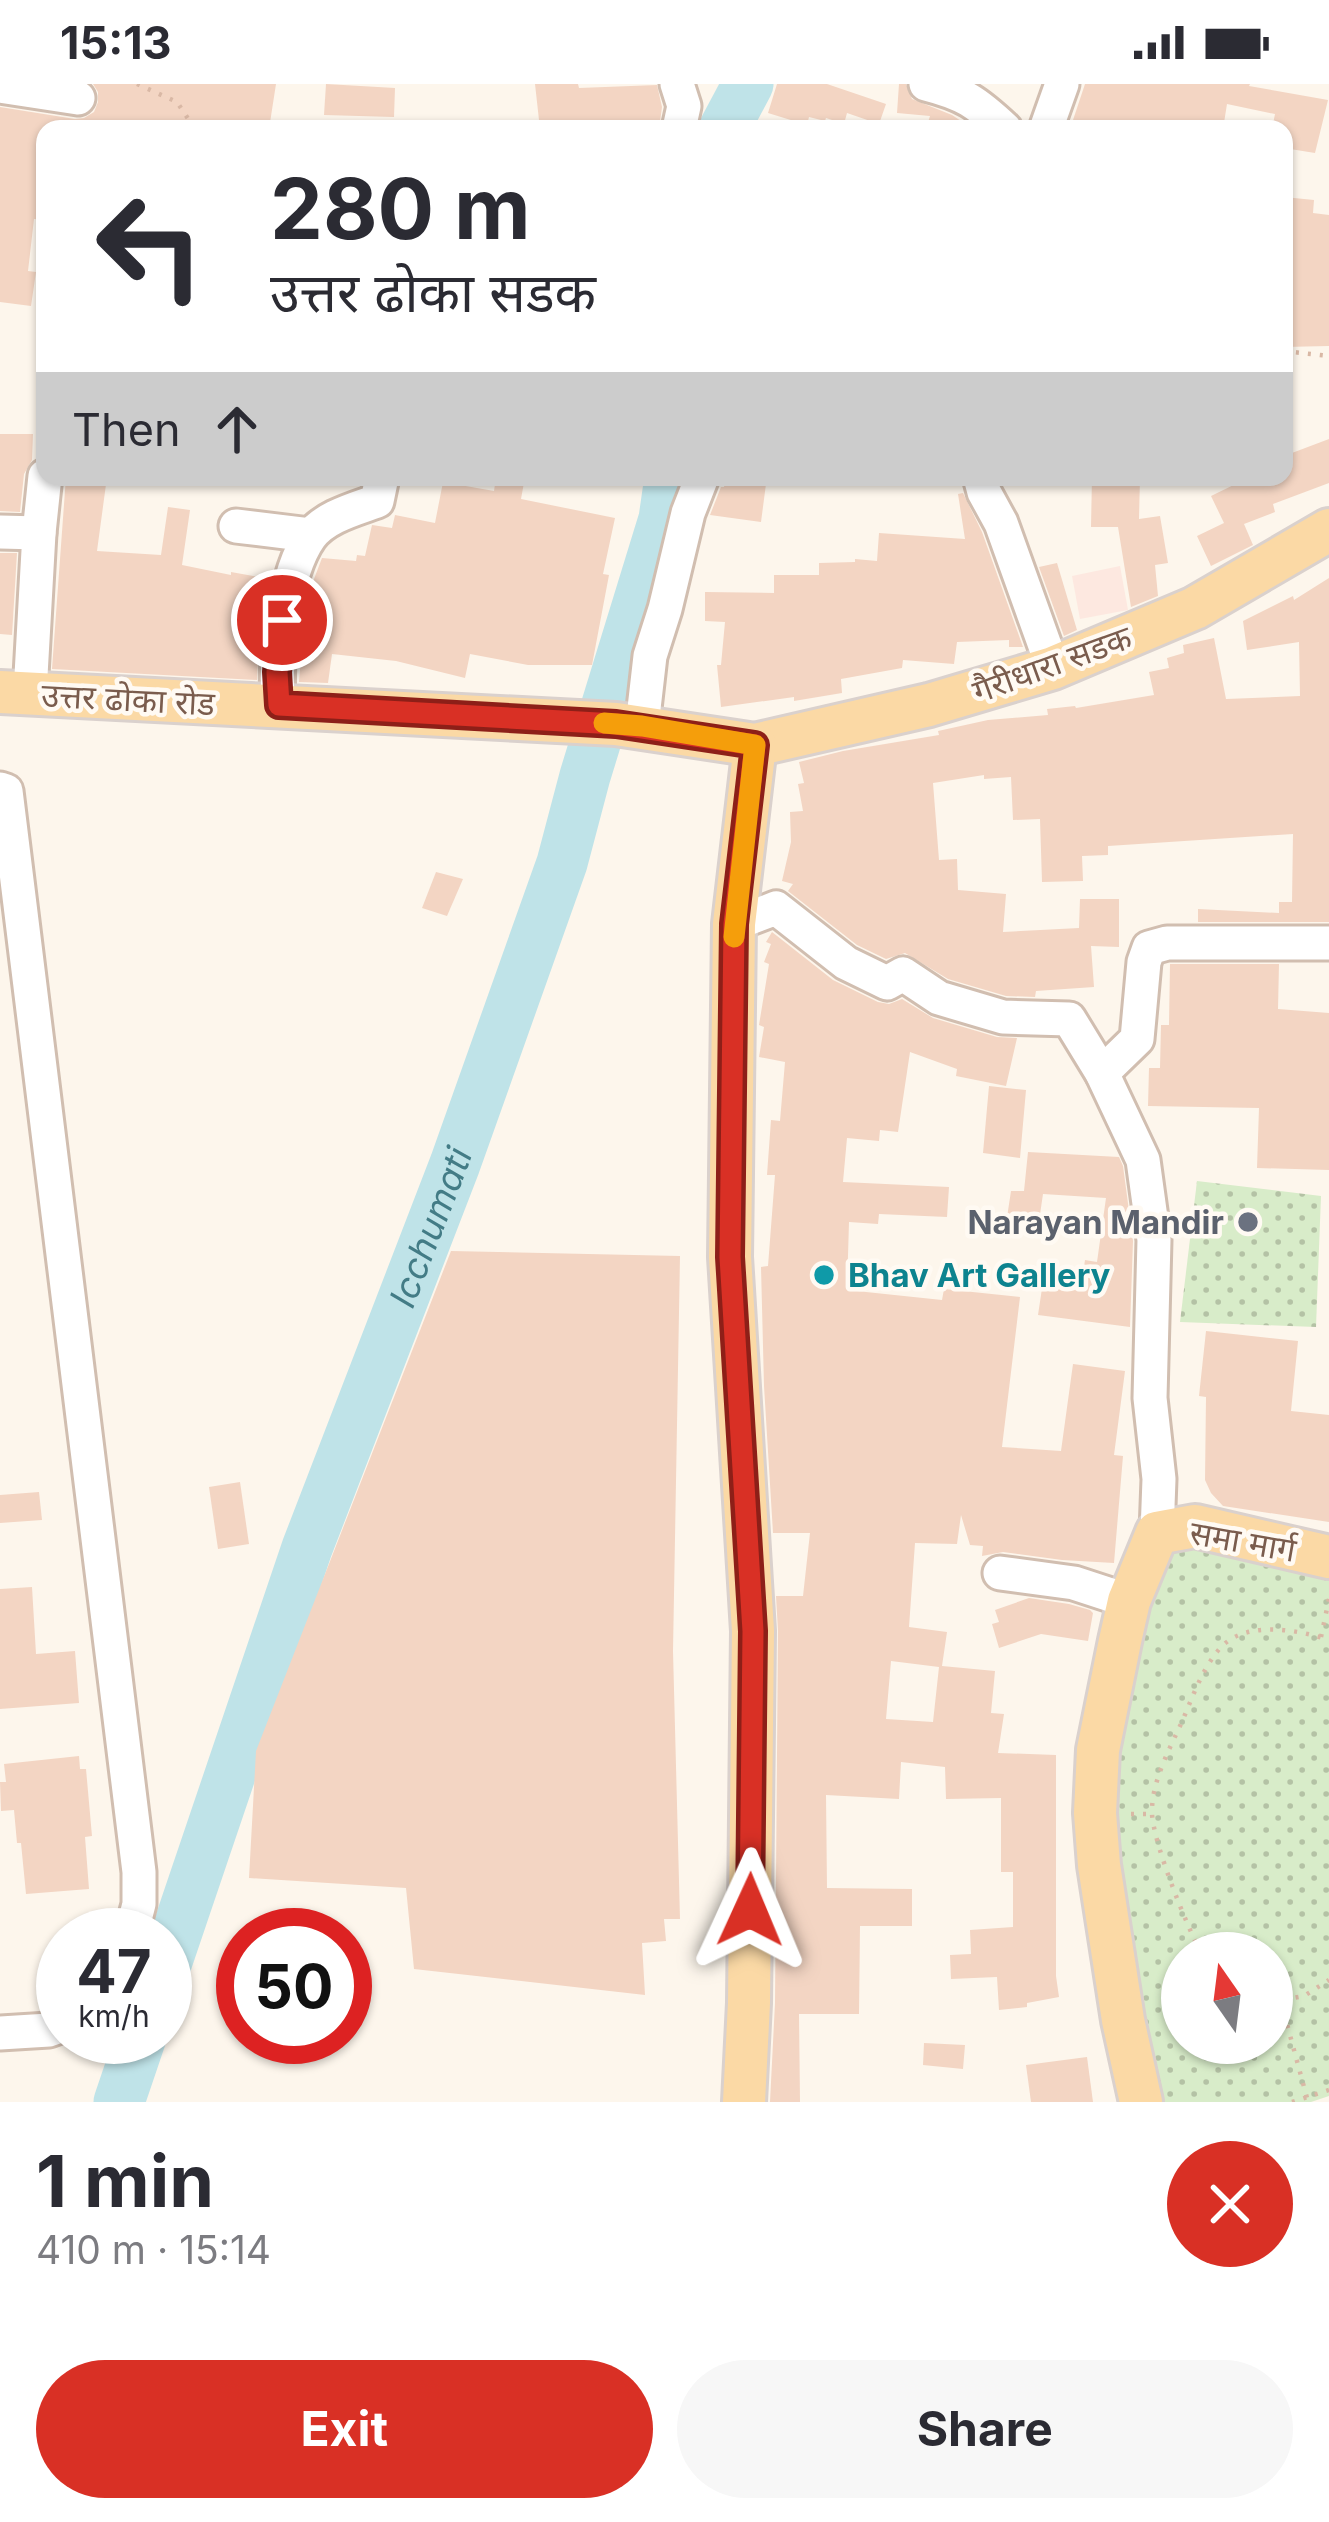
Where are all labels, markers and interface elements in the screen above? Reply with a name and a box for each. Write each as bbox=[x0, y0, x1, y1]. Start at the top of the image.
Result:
text: 15:13 bbox=[60, 15, 172, 70]
text: 280 m bbox=[270, 158, 531, 259]
icon: left bbox=[72, 168, 228, 324]
text: उत्तर ढोका सडक bbox=[270, 260, 596, 325]
icon: ahead bbox=[204, 396, 270, 462]
text: Then bbox=[72, 402, 180, 457]
pin bbox=[231, 569, 333, 671]
icon: arrive bbox=[249, 587, 315, 653]
street label: गैरीधारा सडक bbox=[967, 617, 1137, 711]
street label: उत्तर ढोका रोड bbox=[40, 674, 216, 724]
water label: Icchumati bbox=[380, 1140, 481, 1314]
place label: Narayan Mandir bbox=[967, 1202, 1224, 1242]
marker: Narayan Mandir bbox=[1235, 1209, 1261, 1235]
place label: Bhav Art Gallery bbox=[848, 1255, 1111, 1295]
marker: Bhav Art Gallery bbox=[811, 1262, 837, 1288]
street label: समा मार्ग bbox=[1187, 1512, 1300, 1570]
position arrow bbox=[687, 1847, 813, 1973]
speed limit sign: 50 bbox=[216, 1908, 372, 2064]
north arrow bbox=[1161, 1932, 1293, 2064]
map controls bbox=[1161, 1932, 1293, 2064]
text: 47 bbox=[76, 1935, 152, 2007]
text: km/h bbox=[78, 1998, 150, 2034]
text: 1 min bbox=[36, 2137, 214, 2224]
button: close bbox=[1167, 2141, 1293, 2267]
text: 410 m · 15:14 bbox=[36, 2226, 271, 2273]
button: Exit bbox=[36, 2360, 653, 2498]
button: Share bbox=[677, 2360, 1293, 2498]

